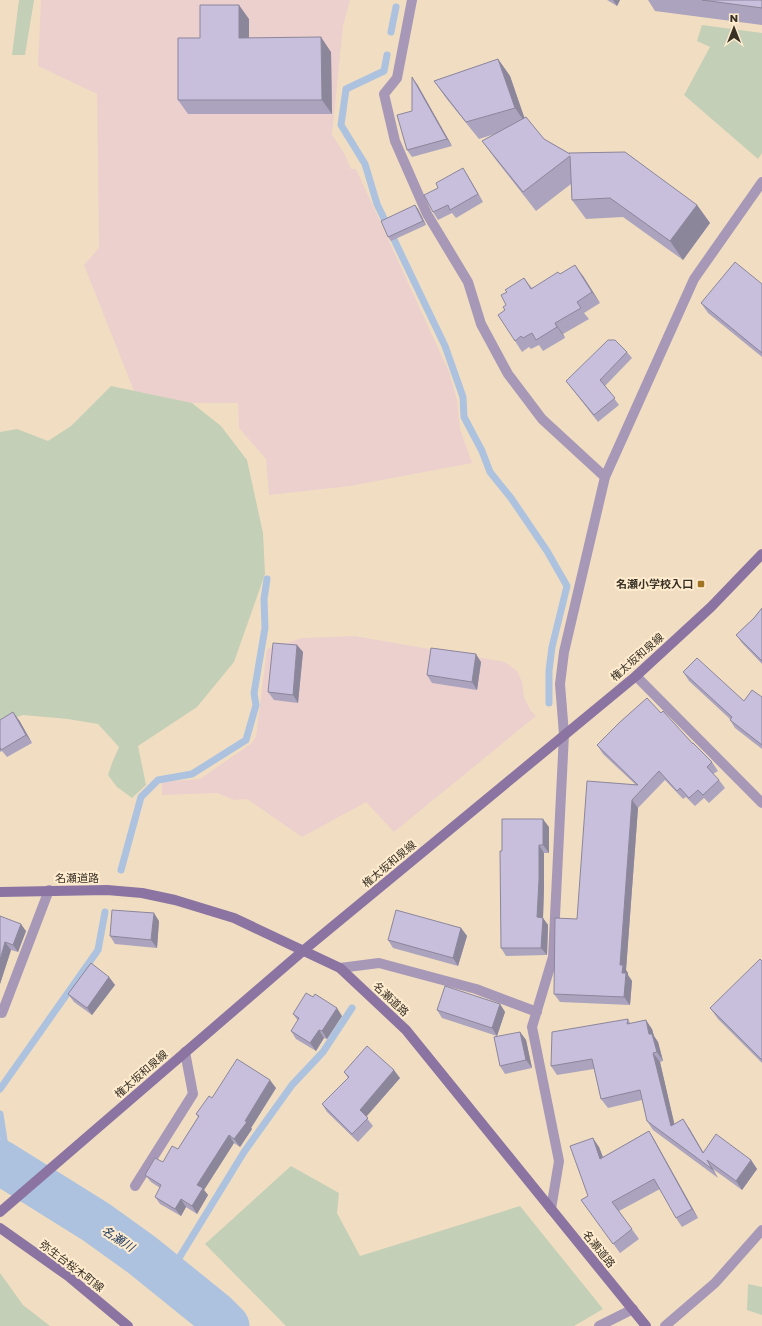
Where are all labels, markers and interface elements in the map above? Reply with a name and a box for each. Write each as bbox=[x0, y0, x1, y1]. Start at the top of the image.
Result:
north arrow bbox=[714, 8, 754, 48]
text: N bbox=[730, 10, 738, 26]
place label: 名瀬小学校入口 bbox=[616, 576, 693, 592]
marker: 名瀬小学校入口 bbox=[696, 579, 706, 589]
street label: 権太坂和泉線 bbox=[607, 629, 667, 685]
street label: 権太坂和泉線 bbox=[359, 837, 419, 891]
street label: 名瀬道路 bbox=[55, 870, 99, 886]
street label: 名瀬道路 bbox=[369, 978, 413, 1020]
street label: 権太坂和泉線 bbox=[111, 1046, 171, 1102]
water label: 名瀬川 bbox=[99, 1222, 140, 1257]
street label: 名瀬道路 bbox=[579, 1227, 619, 1271]
street label: 弥生台桜木町線 bbox=[36, 1236, 108, 1296]

